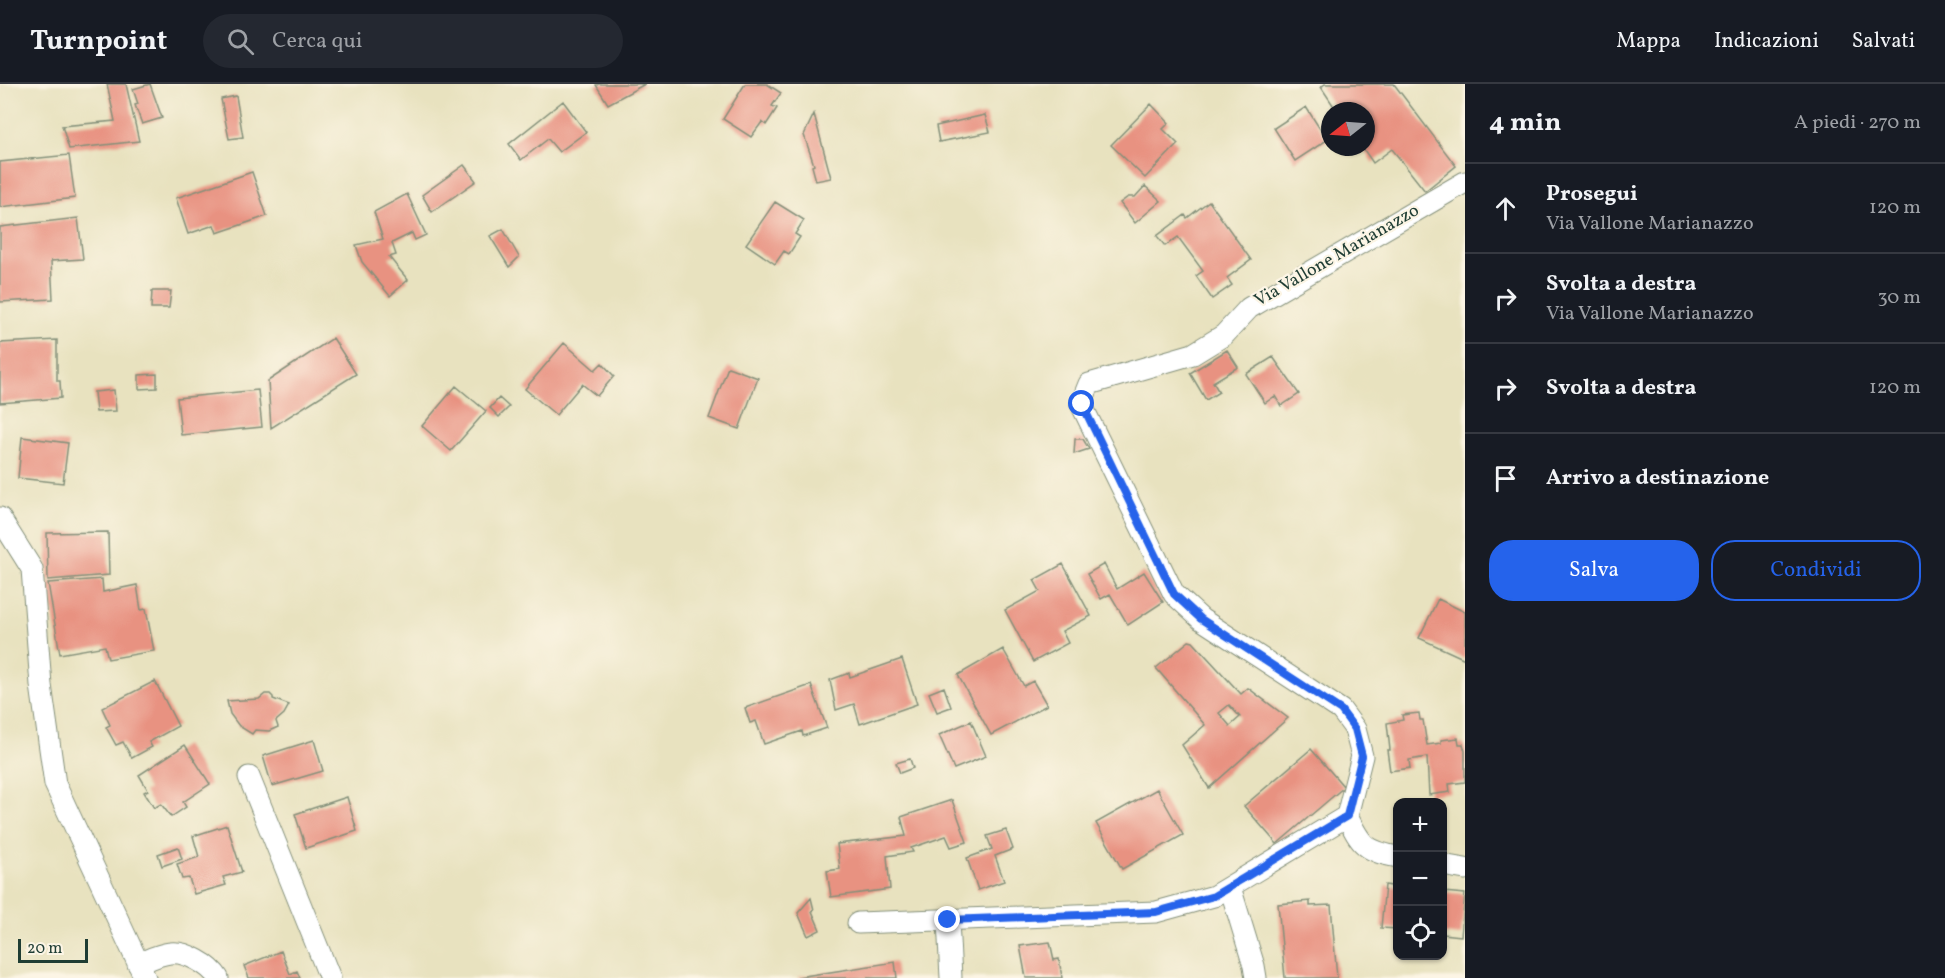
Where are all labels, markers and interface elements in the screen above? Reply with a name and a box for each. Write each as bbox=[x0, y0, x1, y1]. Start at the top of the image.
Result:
search box bbox=[203, 14, 623, 68]
text: Turnpoint bbox=[30, 22, 167, 61]
icon: search bbox=[224, 25, 257, 58]
text: Cerca qui bbox=[272, 26, 362, 57]
text: Mappa bbox=[1616, 27, 1681, 56]
text: Indicazioni bbox=[1714, 27, 1819, 56]
text: Salvati bbox=[1852, 27, 1915, 56]
north arrow bbox=[1321, 102, 1375, 156]
text: 4 min bbox=[1489, 105, 1561, 141]
text: A piedi · 270 m bbox=[1794, 109, 1921, 137]
text: Prosegui bbox=[1546, 179, 1638, 210]
icon: ahead bbox=[1489, 192, 1522, 225]
text: 120 m bbox=[1869, 194, 1921, 222]
street label: Via Vallone Marianazzo bbox=[1250, 198, 1424, 314]
text: Via Vallone Marianazzo bbox=[1546, 210, 1754, 238]
text: Svolta a destra bbox=[1546, 269, 1697, 300]
icon: right bbox=[1489, 282, 1522, 315]
text: 30 m bbox=[1877, 284, 1921, 312]
text: Via Vallone Marianazzo bbox=[1546, 300, 1754, 328]
icon: right bbox=[1489, 372, 1522, 405]
text: Svolta a destra bbox=[1546, 373, 1697, 404]
text: 120 m bbox=[1869, 374, 1921, 402]
route start bbox=[1068, 390, 1094, 416]
icon: arrive bbox=[1489, 462, 1522, 495]
text: Arrivo a destinazione bbox=[1546, 463, 1769, 494]
button: Salva bbox=[1489, 540, 1699, 601]
button: Condividi bbox=[1711, 540, 1921, 601]
map controls bbox=[1393, 798, 1447, 960]
button: + bbox=[1393, 798, 1447, 852]
button: − bbox=[1393, 852, 1447, 906]
route end bbox=[934, 906, 960, 932]
button: locate bbox=[1393, 906, 1447, 960]
scale bar bbox=[18, 936, 88, 964]
text: 20 m bbox=[27, 938, 62, 960]

